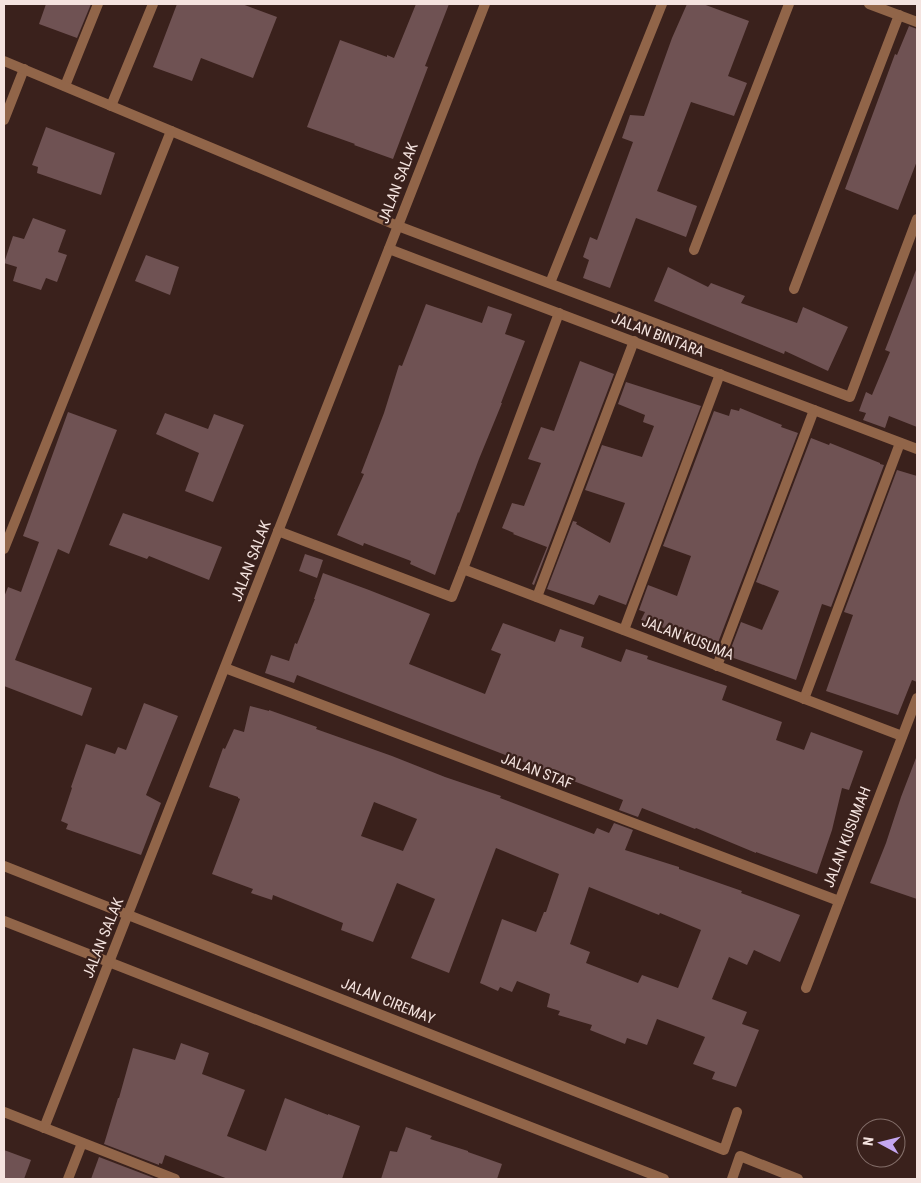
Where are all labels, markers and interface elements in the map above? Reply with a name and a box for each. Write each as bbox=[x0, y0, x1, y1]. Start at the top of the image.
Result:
street label: JALAN SALAK bbox=[374, 139, 422, 226]
street label: JALAN BINTARA bbox=[609, 309, 707, 361]
street label: JALAN SALAK bbox=[227, 517, 275, 604]
street label: JALAN KUSUMA bbox=[639, 612, 737, 664]
street label: JALAN STAF bbox=[499, 749, 575, 793]
street label: JALAN KUSUMAH bbox=[819, 784, 875, 890]
street label: JALAN SALAK bbox=[79, 894, 128, 981]
street label: JALAN CIREMAY bbox=[339, 974, 438, 1028]
north arrow bbox=[856, 1118, 906, 1168]
text: N bbox=[860, 1136, 877, 1147]

